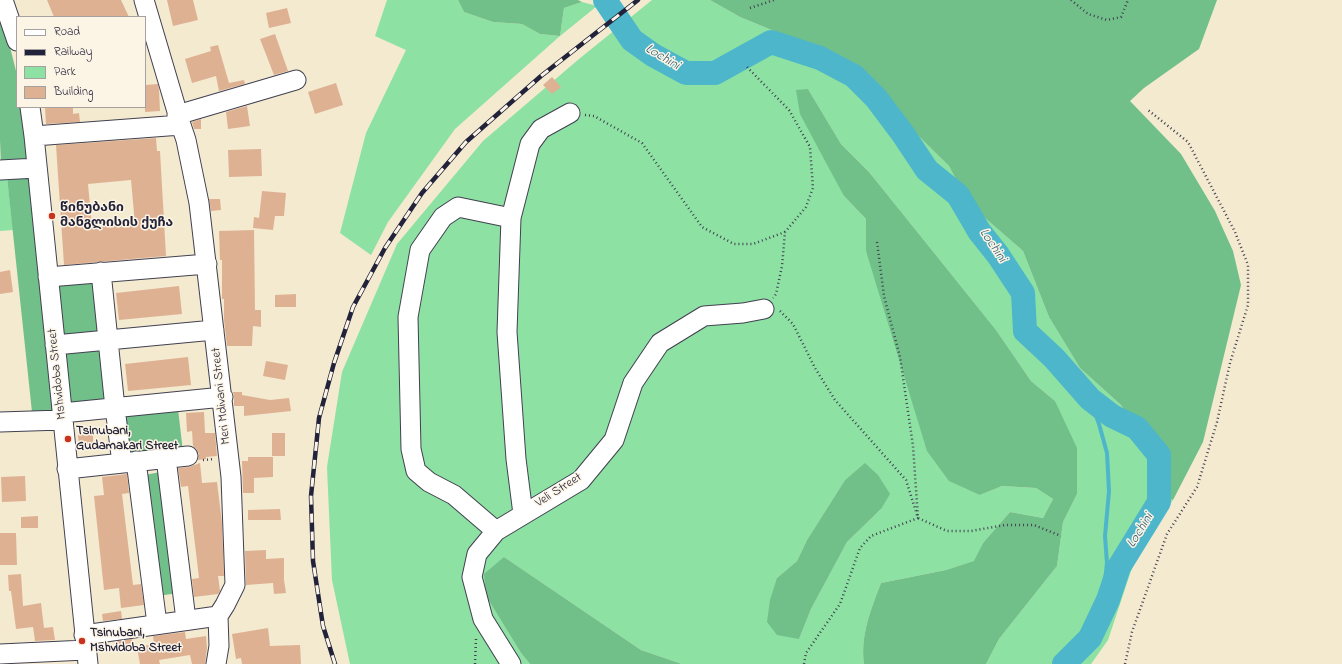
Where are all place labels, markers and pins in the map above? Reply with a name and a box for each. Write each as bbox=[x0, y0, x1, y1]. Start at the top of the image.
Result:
place label: წინუბანი მანგლისის ქუჩა bbox=[60, 201, 173, 232]
marker: წინუბანი მანგლისის ქუჩა bbox=[47, 211, 57, 221]
place label: Tsinubani, Gudamakari Street bbox=[76, 424, 178, 455]
marker: Tsinubani, Gudamakari Street bbox=[63, 434, 73, 444]
place label: Tsinubani, Mshvidoba Street bbox=[90, 626, 182, 657]
marker: Tsinubani, Mshvidoba Street bbox=[77, 636, 87, 646]

